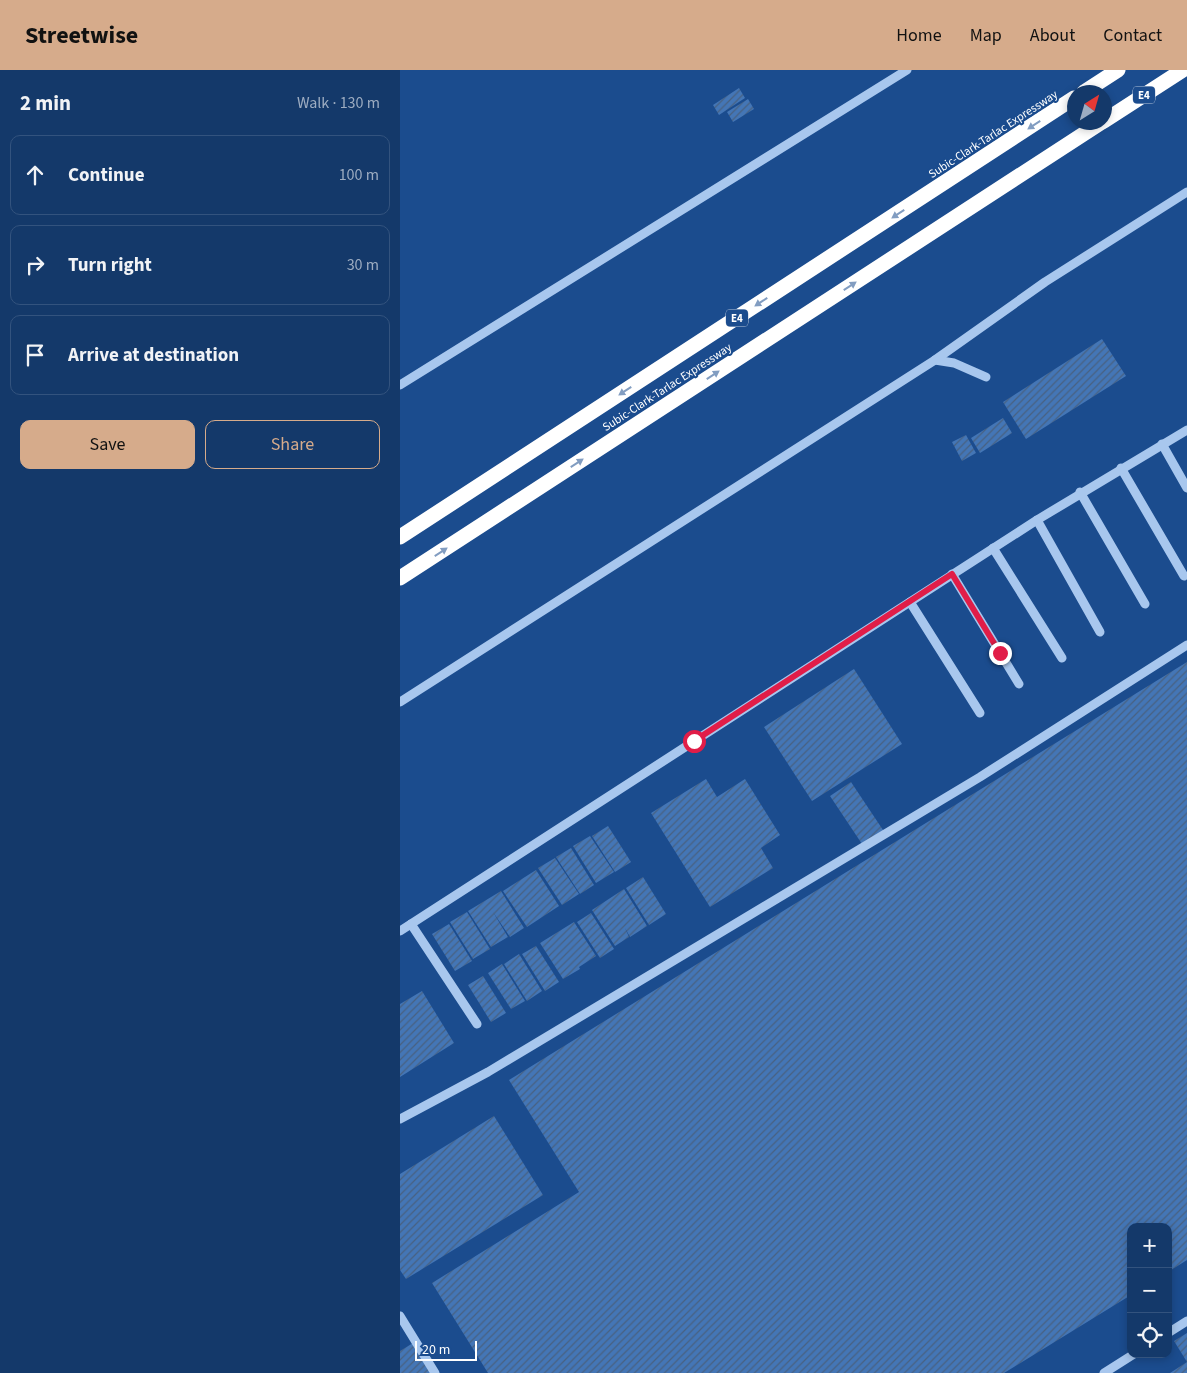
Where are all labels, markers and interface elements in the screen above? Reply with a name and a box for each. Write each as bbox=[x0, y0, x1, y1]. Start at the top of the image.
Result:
text: Streetwise bbox=[25, 18, 138, 53]
text: Home bbox=[896, 23, 942, 48]
text: Map bbox=[970, 23, 1002, 48]
text: About bbox=[1030, 23, 1075, 48]
text: Contact bbox=[1103, 23, 1162, 48]
north arrow bbox=[1067, 85, 1112, 130]
street label: Subic-Clark-Tarlac Expressway bbox=[925, 86, 1062, 183]
road number: E4 bbox=[1133, 86, 1155, 104]
text: 2 min bbox=[20, 88, 71, 118]
text: Walk · 130 m bbox=[297, 92, 380, 114]
one-way arrow bbox=[1027, 120, 1040, 130]
icon: ahead bbox=[21, 161, 49, 189]
text: Continue bbox=[68, 162, 145, 189]
text: 100 m bbox=[339, 164, 379, 186]
one-way arrow bbox=[891, 209, 904, 219]
icon: right bbox=[21, 251, 49, 279]
text: Turn right bbox=[68, 252, 152, 279]
text: 30 m bbox=[347, 254, 379, 276]
one-way arrow bbox=[843, 281, 856, 291]
one-way arrow bbox=[755, 298, 768, 307]
road number: E4 bbox=[726, 310, 748, 326]
street label: Subic-Clark-Tarlac Expressway bbox=[599, 339, 736, 436]
icon: arrive bbox=[21, 341, 49, 369]
text: Arrive at destination bbox=[68, 342, 239, 369]
one-way arrow bbox=[707, 370, 720, 379]
one-way arrow bbox=[618, 386, 632, 396]
button: Save bbox=[20, 420, 195, 469]
button: Share bbox=[205, 420, 380, 469]
one-way arrow bbox=[571, 459, 584, 468]
one-way arrow bbox=[434, 547, 448, 557]
route end bbox=[989, 642, 1012, 665]
route start bbox=[683, 730, 706, 753]
map controls bbox=[1127, 1223, 1172, 1358]
button: + bbox=[1127, 1223, 1172, 1268]
button: − bbox=[1127, 1268, 1172, 1313]
button: locate bbox=[1127, 1313, 1172, 1358]
scale bar bbox=[415, 1338, 478, 1361]
text: 20 m bbox=[422, 1340, 450, 1360]

